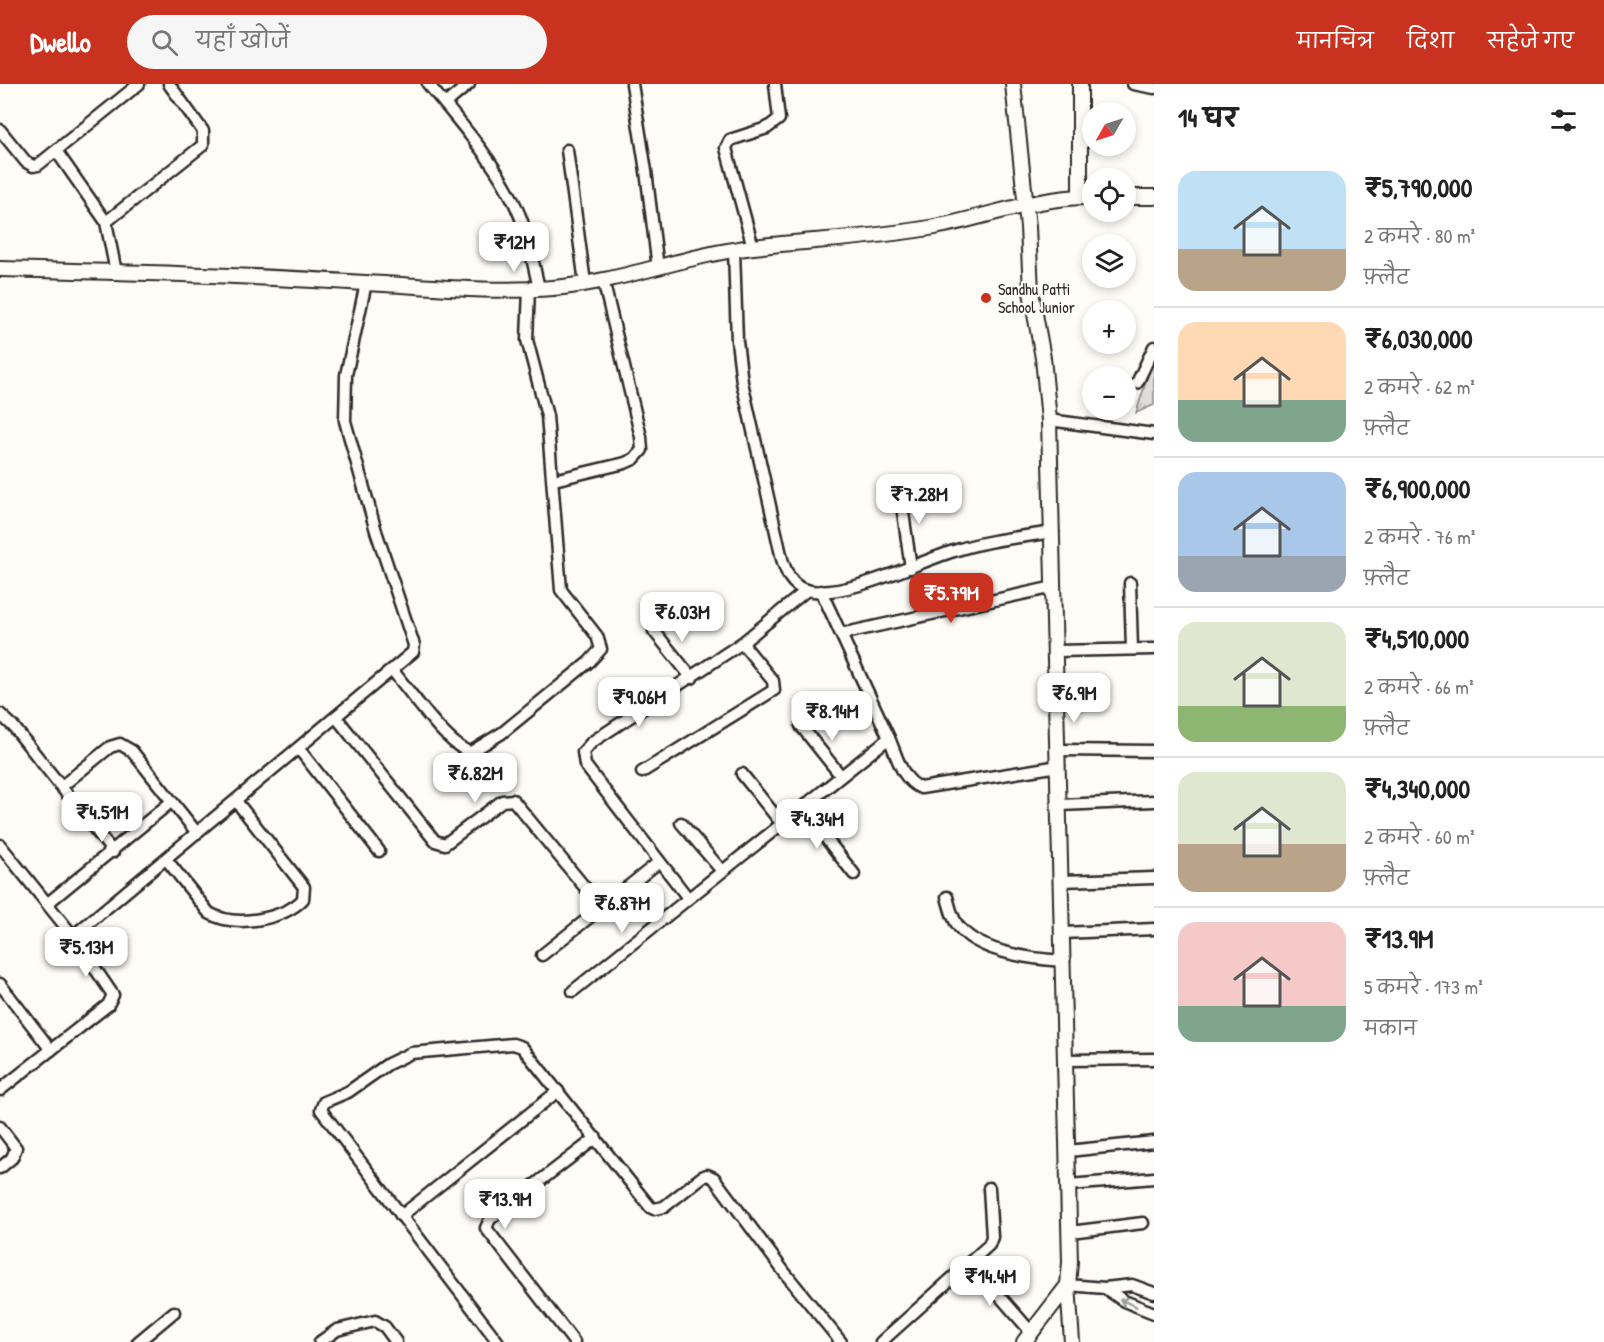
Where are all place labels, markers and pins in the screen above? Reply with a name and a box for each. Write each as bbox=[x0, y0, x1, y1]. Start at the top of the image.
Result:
pin: ₹12M bbox=[478, 222, 550, 273]
place label: Sandhu Patti School Junior bbox=[998, 278, 1075, 318]
marker: Sandhu Patti School Junior bbox=[979, 291, 993, 305]
pin: ₹7.28M bbox=[870, 474, 968, 525]
pin: ₹5.79M bbox=[902, 573, 1000, 624]
pin: ₹6.03M bbox=[633, 592, 731, 643]
pin: ₹6.9M bbox=[1032, 673, 1116, 724]
pin: ₹9.06M bbox=[590, 677, 688, 728]
pin: ₹8.14M bbox=[783, 691, 881, 742]
pin: ₹6.82M bbox=[426, 753, 524, 804]
pin: ₹4.51M bbox=[53, 792, 151, 843]
pin: ₹4.34M bbox=[768, 799, 866, 850]
pin: ₹6.87M bbox=[573, 883, 671, 934]
pin: ₹5.13M bbox=[37, 927, 135, 978]
pin: ₹13.9M bbox=[456, 1179, 554, 1230]
pin: ₹14.4M bbox=[941, 1256, 1039, 1307]

